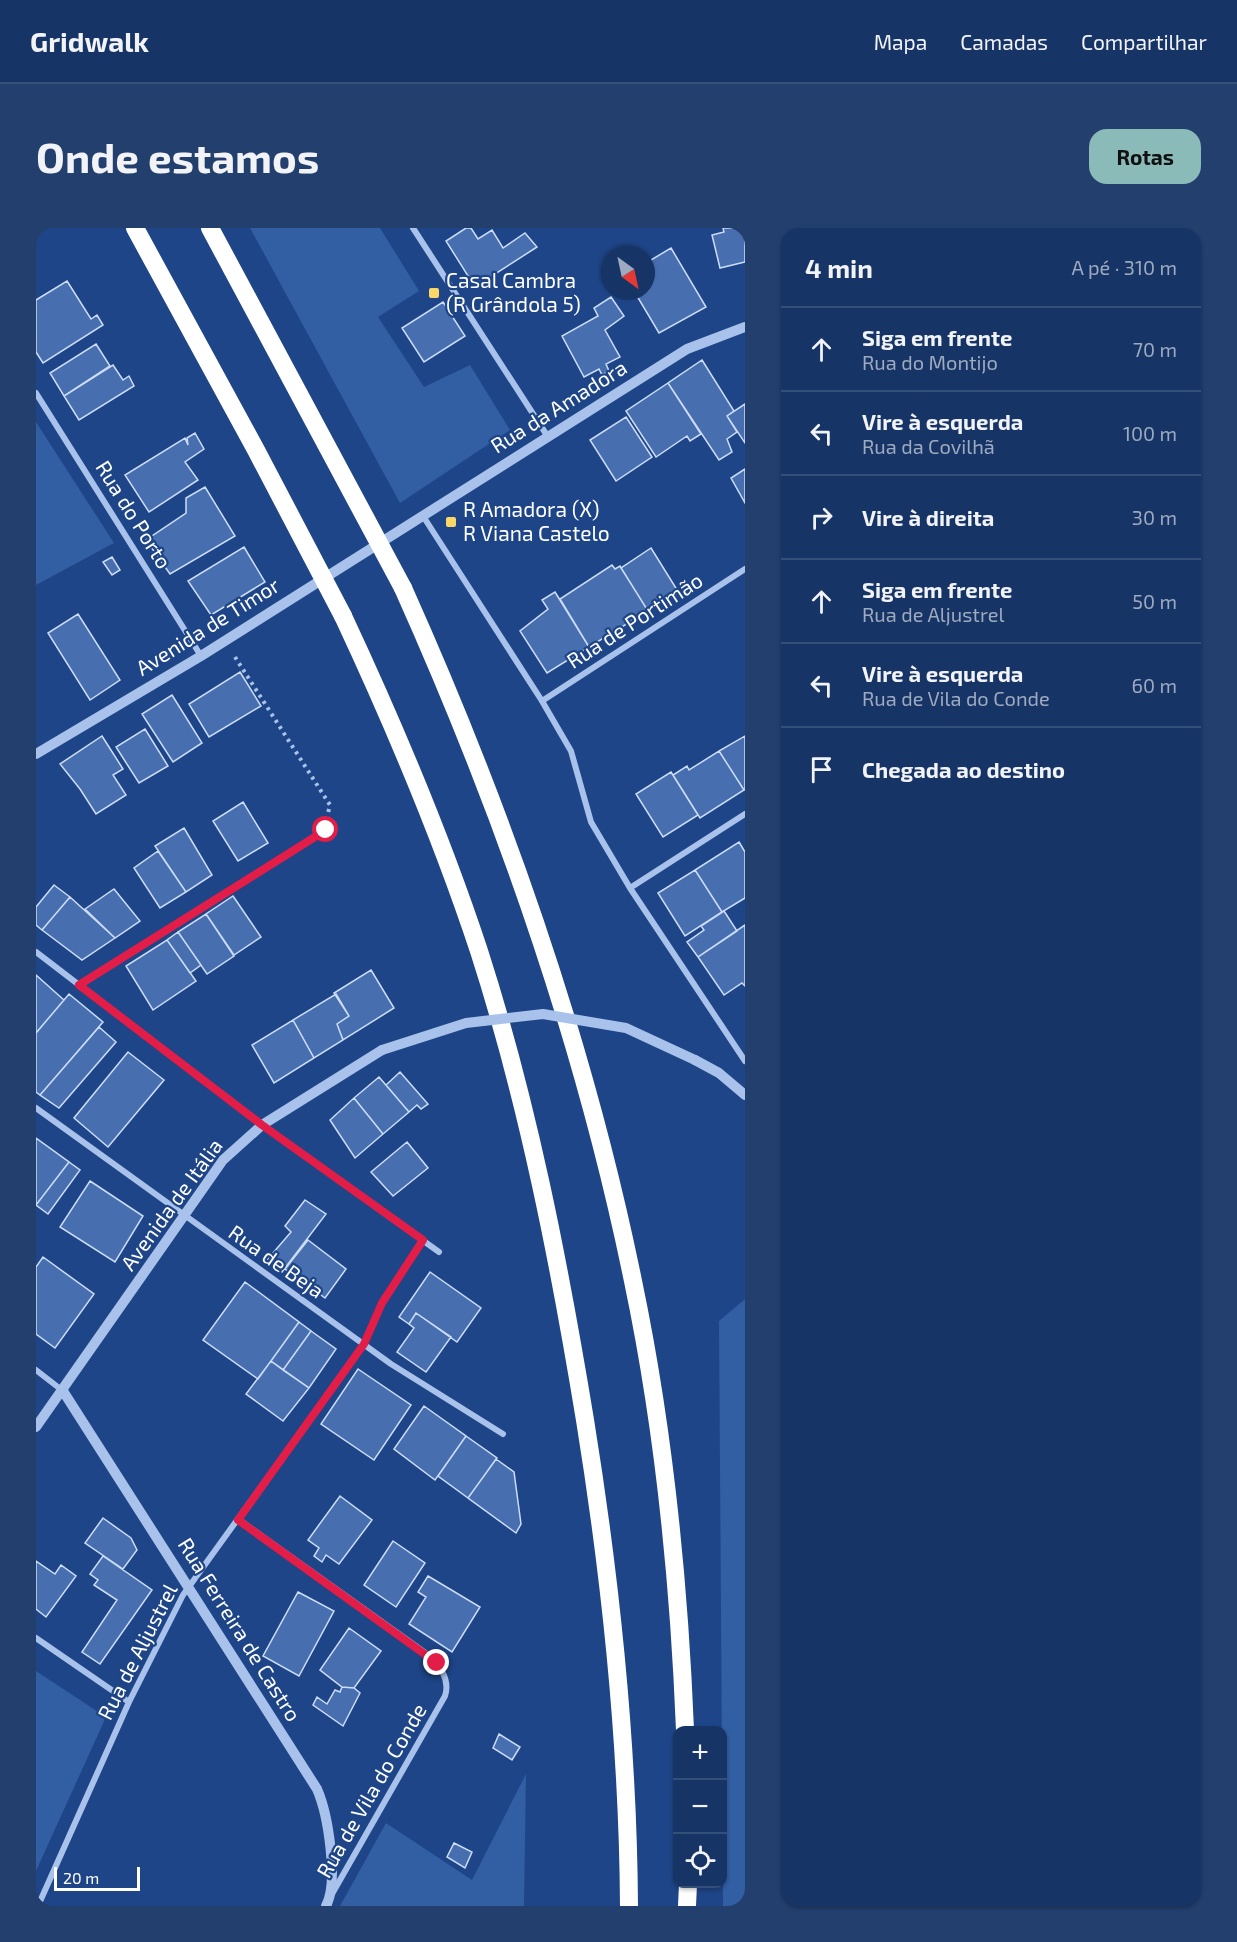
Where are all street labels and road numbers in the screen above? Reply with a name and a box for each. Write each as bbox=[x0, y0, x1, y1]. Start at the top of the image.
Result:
street label: Rua da Amadora bbox=[486, 354, 631, 458]
street label: Rua do Porto bbox=[91, 456, 177, 573]
street label: Rua de Portimão bbox=[562, 567, 707, 673]
street label: Avenida de Timor bbox=[131, 571, 284, 680]
street label: Avenida de Itália bbox=[115, 1133, 227, 1275]
street label: Rua de Beja bbox=[224, 1219, 329, 1303]
street label: Rua Ferreira de Castro bbox=[174, 1533, 307, 1725]
street label: Rua de Aljustrel bbox=[92, 1578, 183, 1724]
street label: Rua de Vila do Conde bbox=[311, 1699, 431, 1882]

